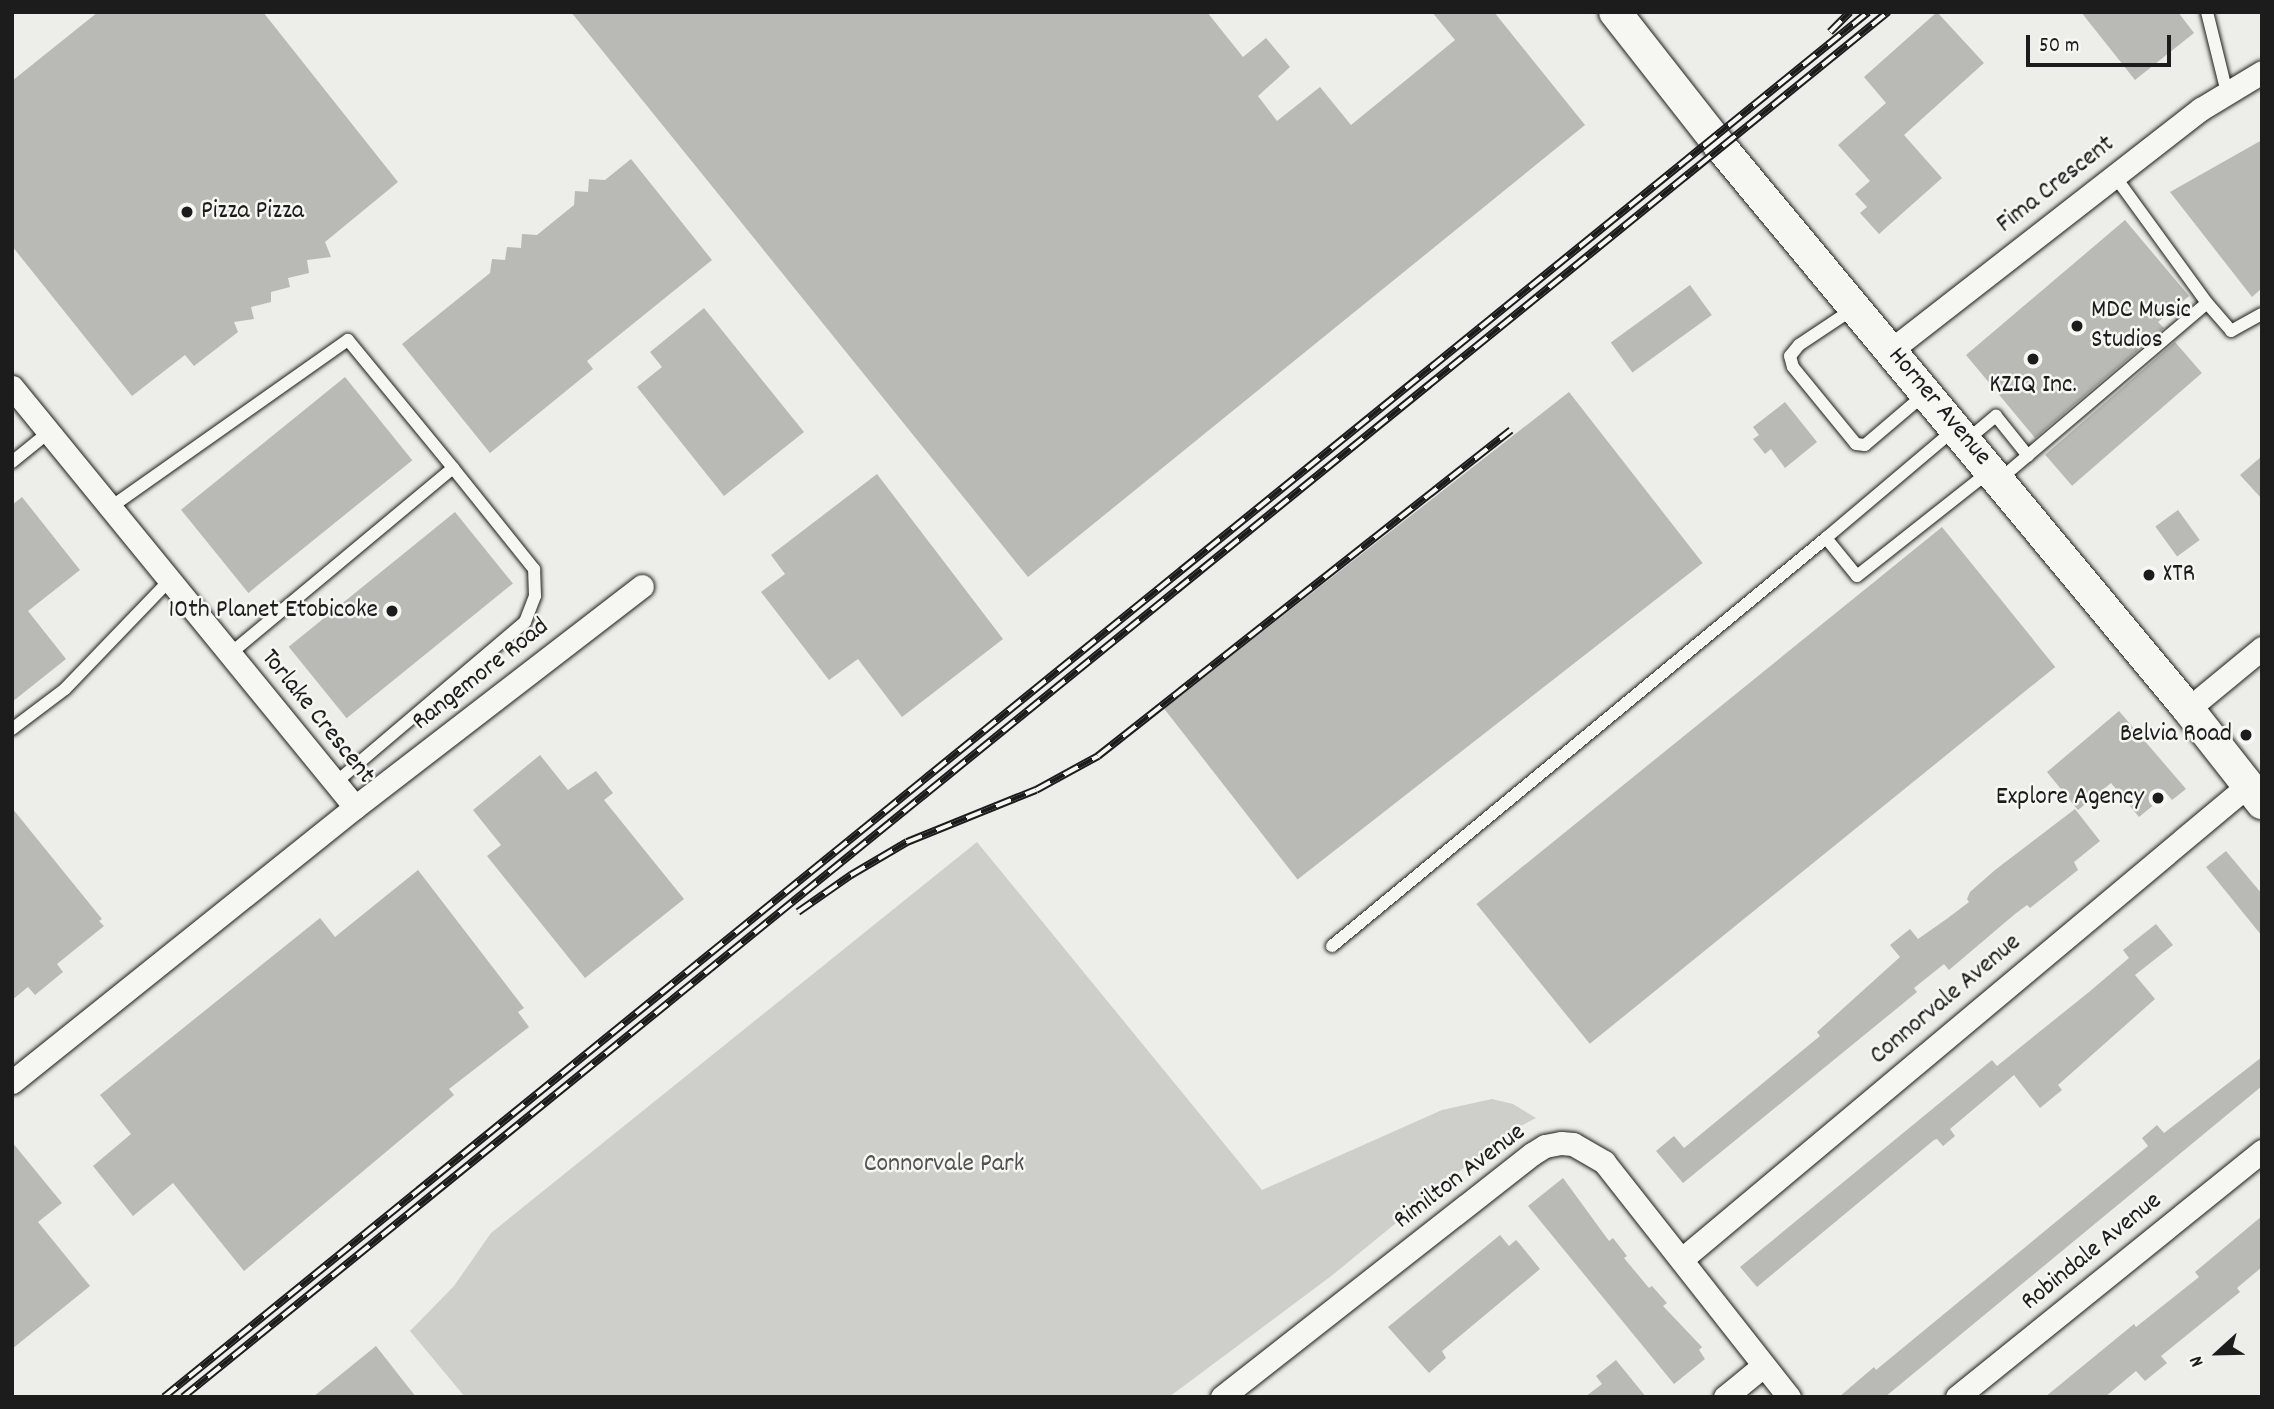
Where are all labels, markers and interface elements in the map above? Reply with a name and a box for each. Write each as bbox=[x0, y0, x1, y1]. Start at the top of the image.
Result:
scale bar bbox=[2029, 21, 2174, 65]
text: 50 m bbox=[2039, 32, 2079, 62]
street label: Fima Crescent bbox=[1991, 129, 2121, 241]
place label: Pizza Pizza bbox=[201, 196, 304, 228]
marker: Pizza Pizza bbox=[179, 204, 195, 220]
place label: MDC Music Studios bbox=[2091, 295, 2191, 356]
marker: MDC Music Studios bbox=[2069, 318, 2085, 334]
street label: Horner Avenue bbox=[1881, 342, 1997, 472]
marker: KZIQ Inc. bbox=[2025, 351, 2041, 367]
place label: KZIQ Inc. bbox=[1989, 370, 2077, 402]
place label: XTR bbox=[2163, 559, 2195, 591]
marker: XTR bbox=[2141, 567, 2157, 583]
place label: 10th Planet Etobicoke bbox=[168, 595, 378, 627]
marker: 10th Planet Etobicoke bbox=[384, 603, 400, 619]
street label: Rangemore Road bbox=[406, 612, 556, 738]
street label: Torlake Crescent bbox=[253, 643, 381, 791]
place label: Belvia Road bbox=[2120, 719, 2232, 751]
marker: Belvia Road bbox=[2238, 727, 2254, 743]
place label: Explore Agency bbox=[1996, 782, 2144, 814]
marker: Explore Agency bbox=[2150, 790, 2166, 806]
street label: Connorvale Avenue bbox=[1864, 928, 2028, 1072]
street label: Rimilton Avenue bbox=[1388, 1117, 1532, 1237]
park label: Connorvale Park bbox=[864, 1149, 1024, 1181]
street label: Robindale Avenue bbox=[2016, 1186, 2168, 1318]
north arrow bbox=[2183, 1318, 2253, 1388]
text: N bbox=[2184, 1352, 2212, 1370]

